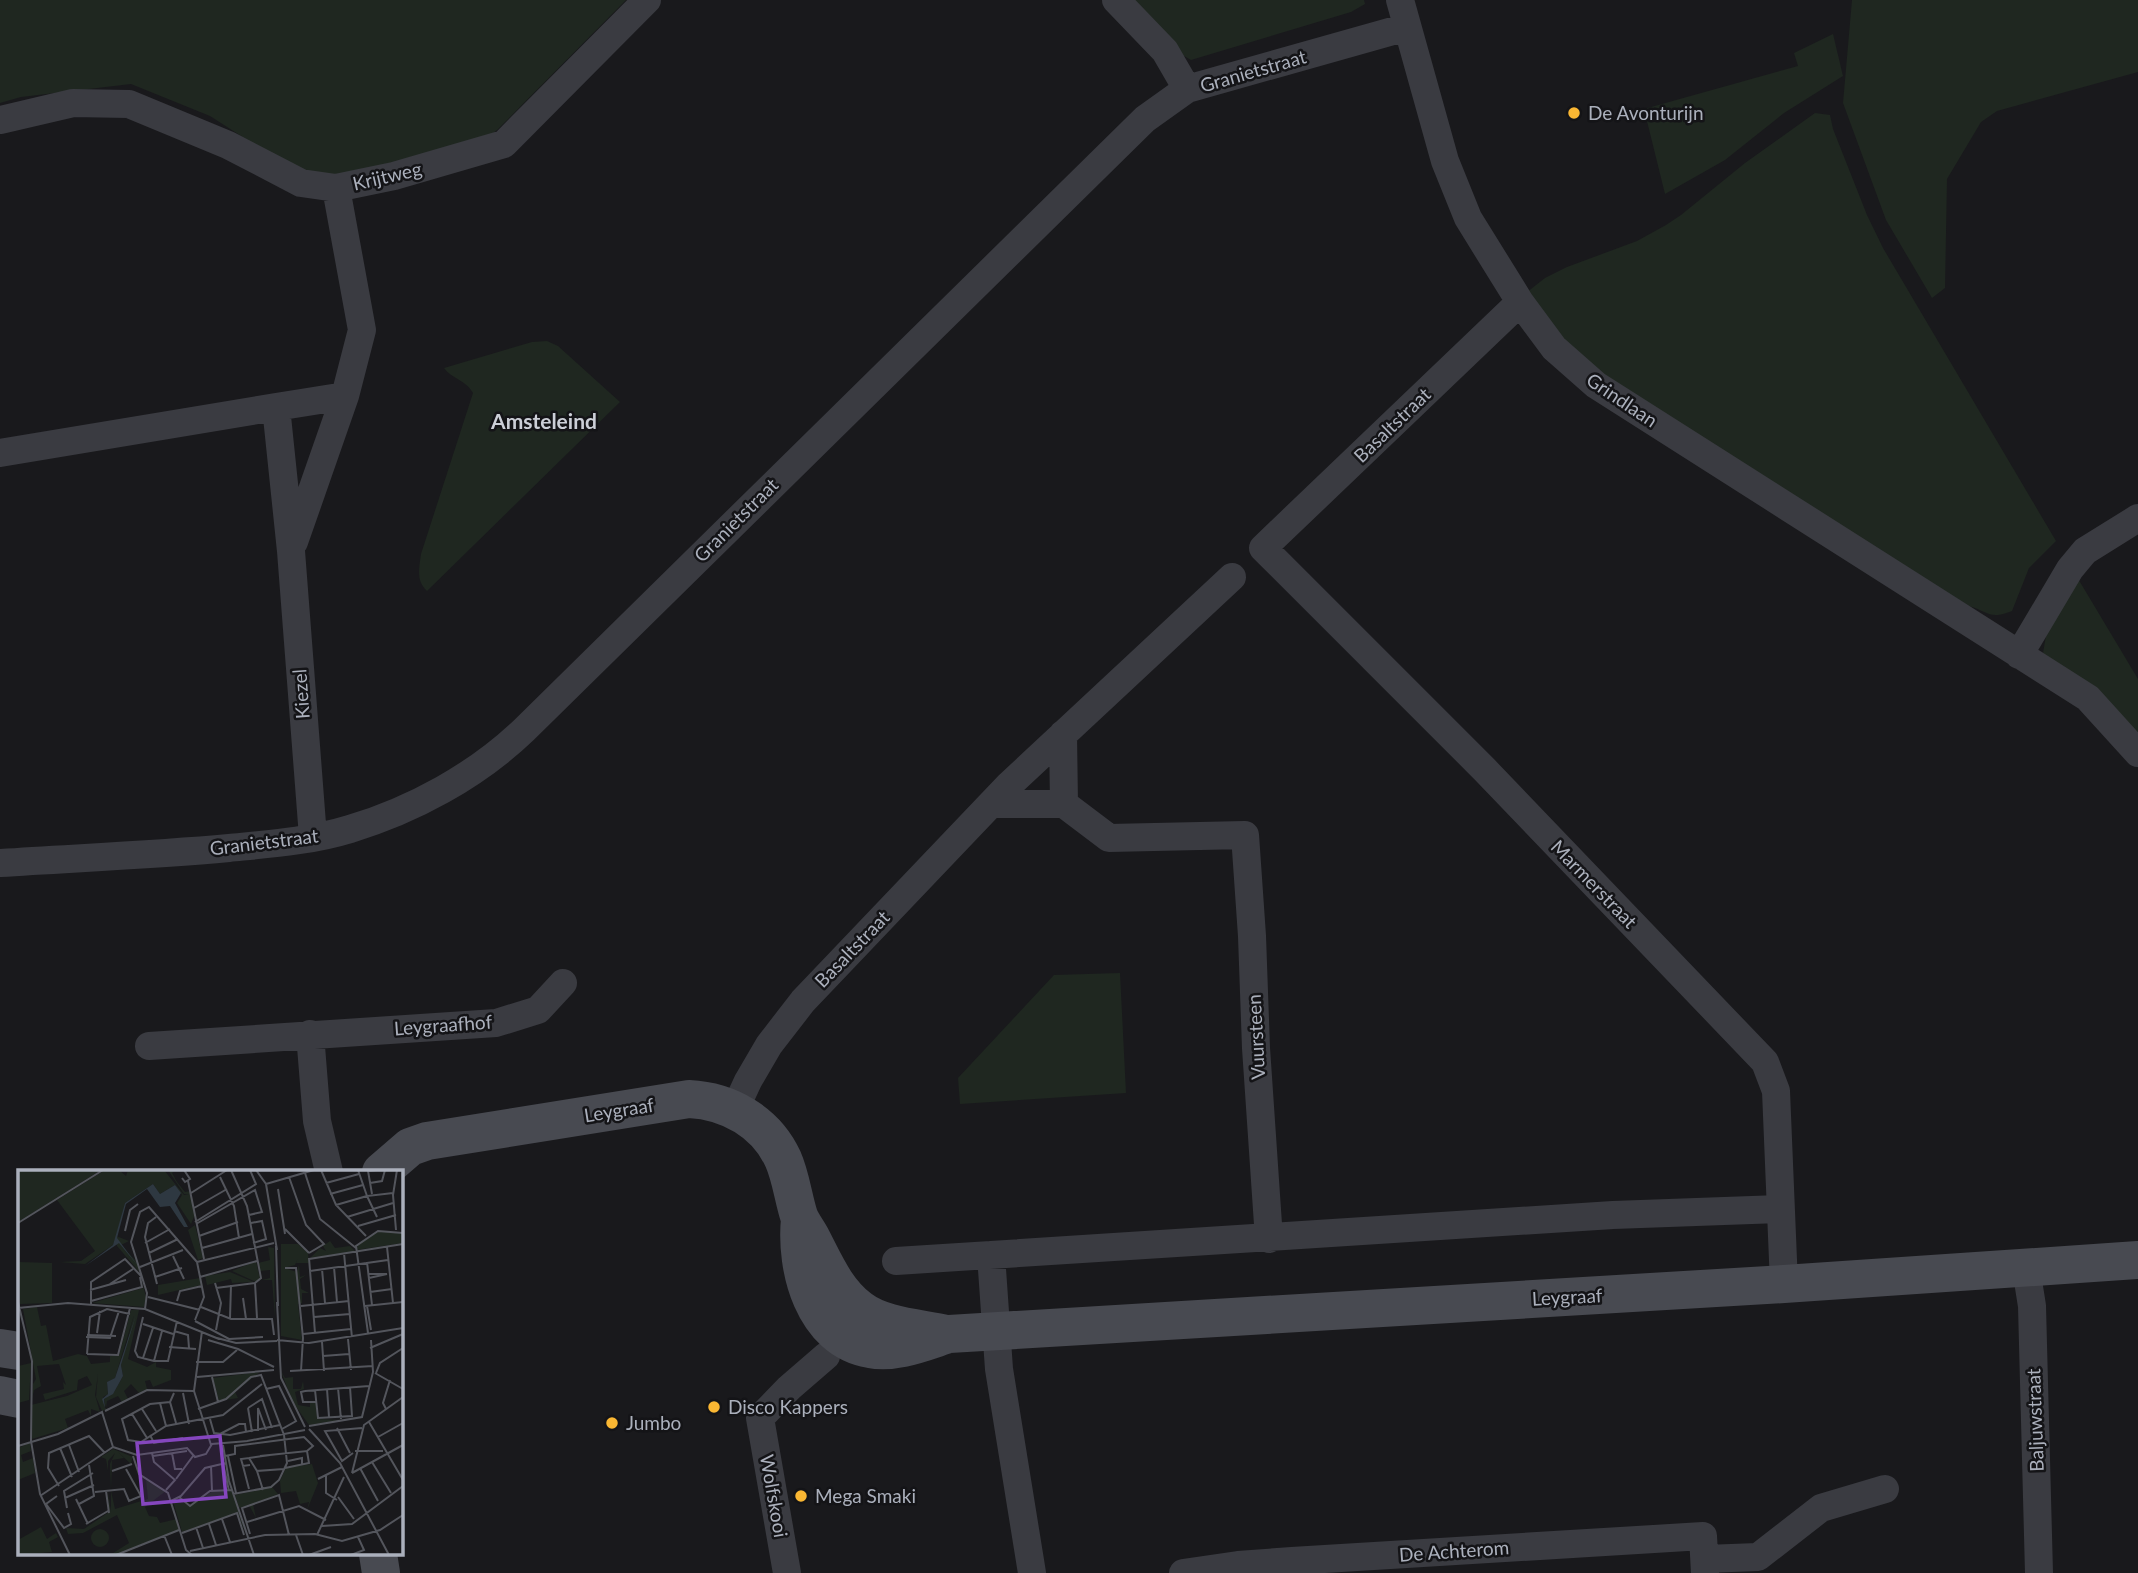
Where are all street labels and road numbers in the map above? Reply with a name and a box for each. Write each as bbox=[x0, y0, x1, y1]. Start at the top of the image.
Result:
street label: Granietstraat bbox=[1197, 44, 1309, 97]
street label: Krijtweg bbox=[350, 156, 424, 195]
street label: Grindlaan bbox=[1583, 368, 1662, 432]
street label: Basaltstraat bbox=[1348, 382, 1435, 467]
street label: Granietstraat bbox=[689, 473, 783, 566]
street label: Kiezel bbox=[287, 668, 314, 720]
street label: Granietstraat bbox=[208, 823, 320, 860]
street label: Marmerstraat bbox=[1547, 835, 1642, 933]
street label: Basaltstraat bbox=[809, 905, 894, 992]
street label: Vuursteen bbox=[1242, 994, 1269, 1080]
street label: Leygraafhof bbox=[393, 1010, 493, 1039]
street label: Leygraaf bbox=[582, 1093, 656, 1126]
street label: Leygraaf bbox=[1531, 1283, 1603, 1310]
street label: Baljuwstraat bbox=[2021, 1368, 2048, 1472]
street label: Wolfskooi bbox=[756, 1453, 793, 1539]
street label: De Achterom bbox=[1398, 1535, 1510, 1566]

